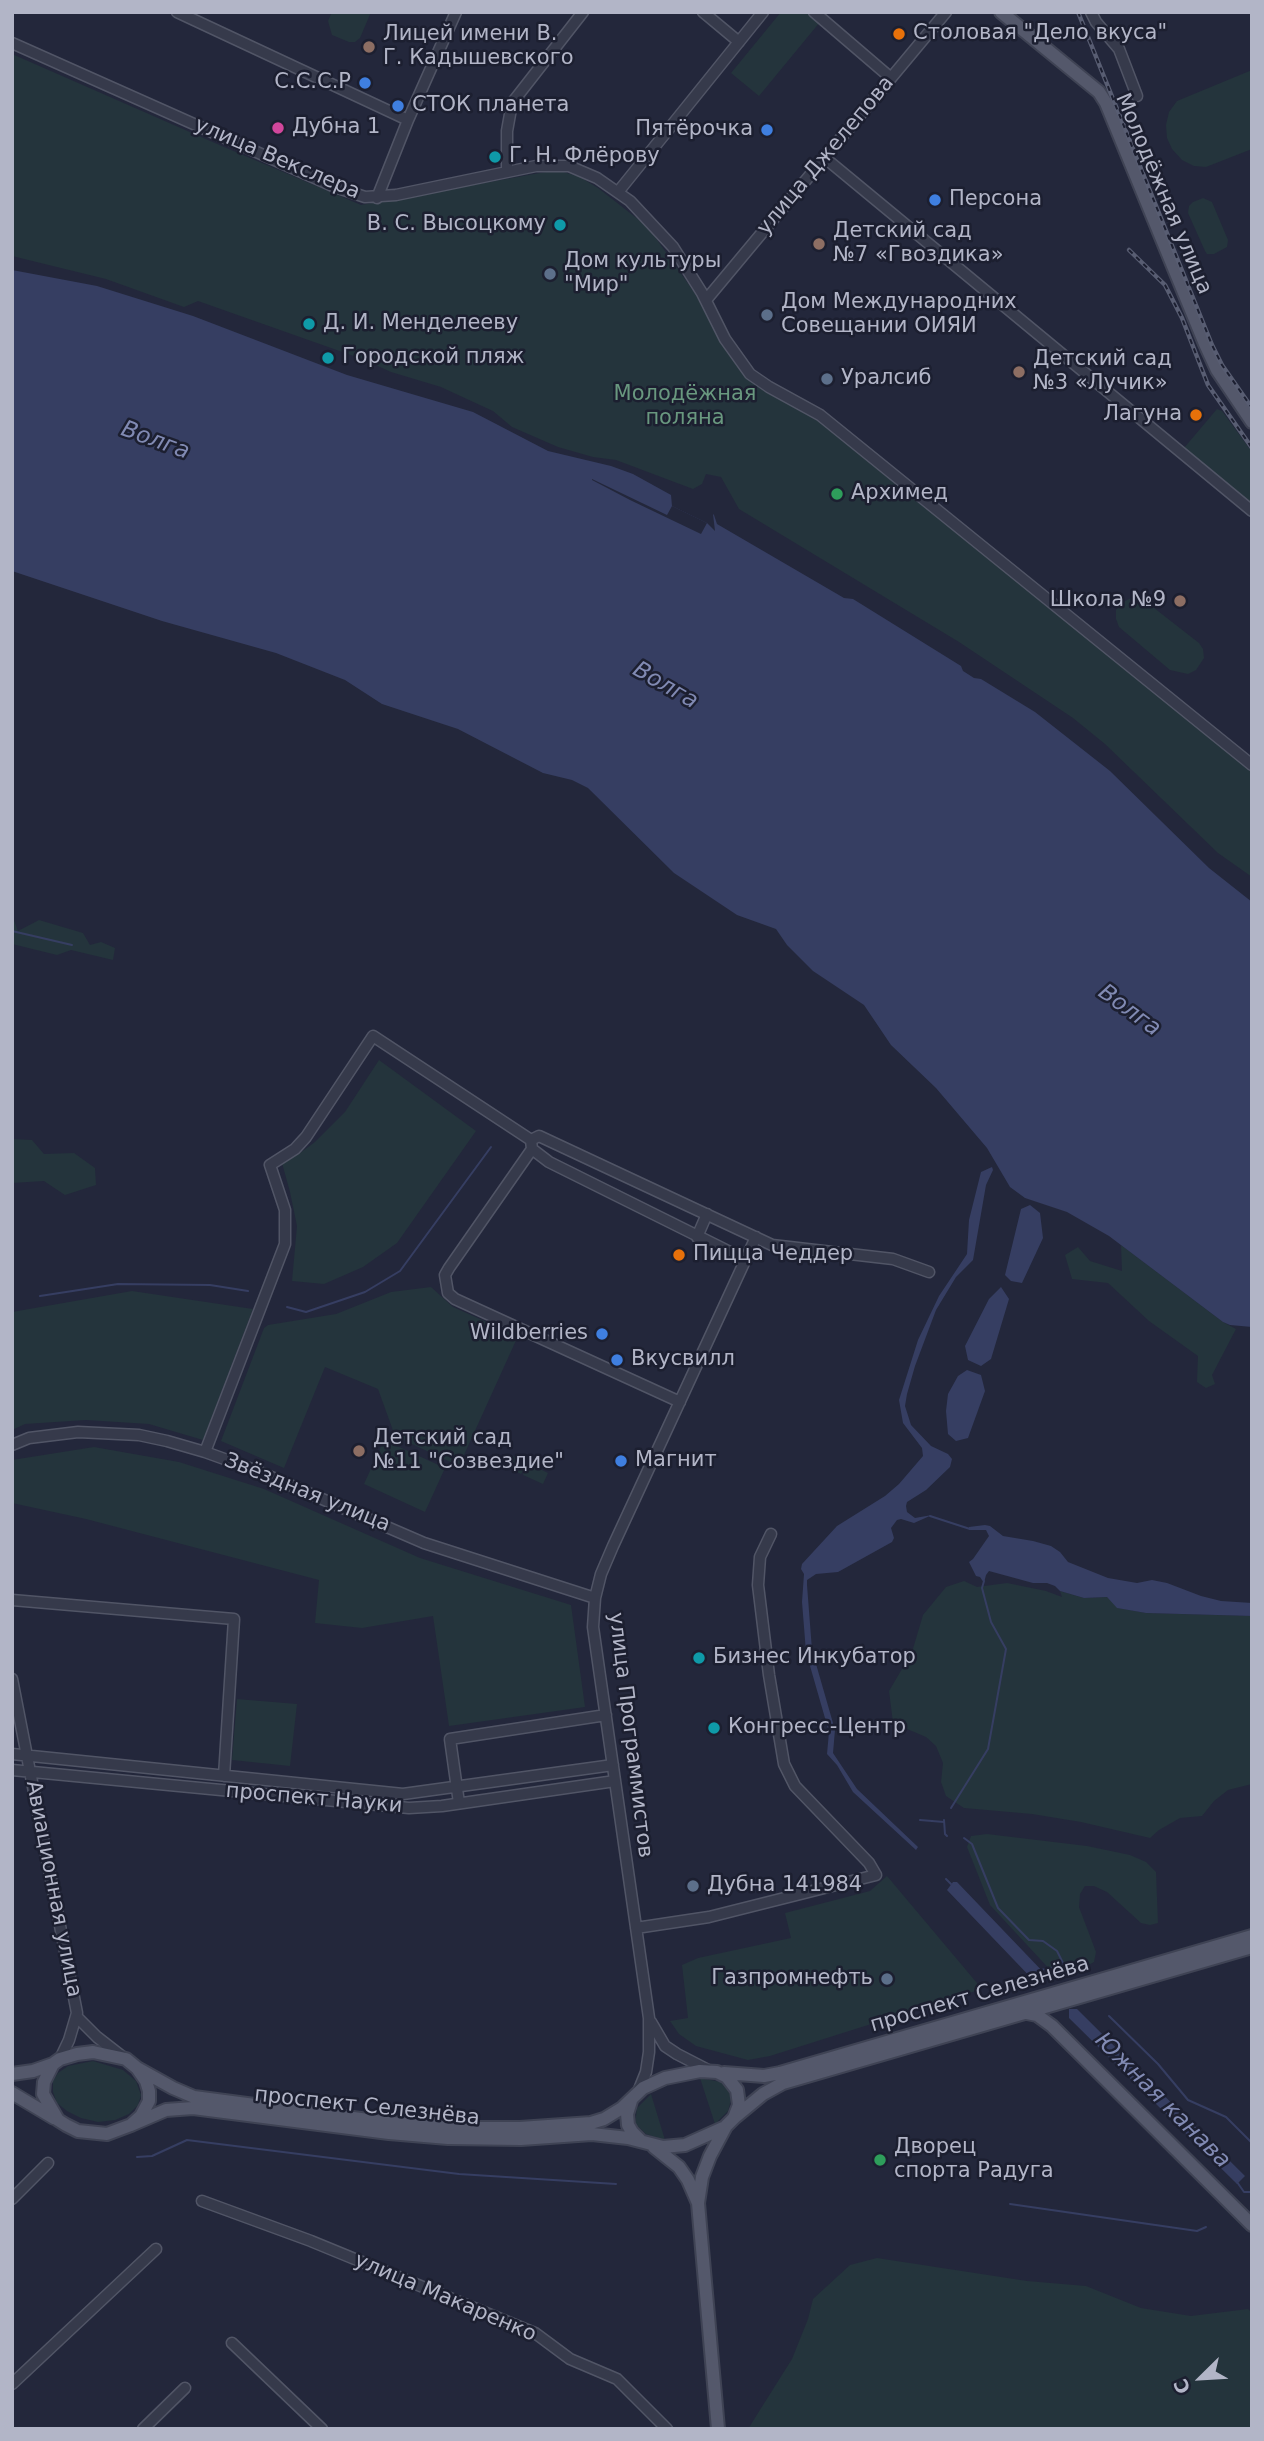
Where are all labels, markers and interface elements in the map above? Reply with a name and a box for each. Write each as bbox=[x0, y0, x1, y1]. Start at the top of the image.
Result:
place label: Столовая "Дело вкуса" bbox=[913, 21, 1167, 47]
place label: Лицей имени В. Г. Кадышевского bbox=[383, 22, 574, 72]
marker: Столовая "Дело вкуса" bbox=[891, 26, 907, 42]
marker: Лицей имени В. Г. Кадышевского bbox=[361, 39, 377, 55]
place label: С.С.С.Р bbox=[274, 70, 351, 96]
street label: улица Джелепова bbox=[752, 71, 900, 241]
marker: С.С.С.Р bbox=[357, 75, 373, 91]
street label: Молодёжная улица bbox=[1109, 90, 1217, 298]
place label: СТОК планета bbox=[412, 93, 569, 119]
marker: СТОК планета bbox=[390, 98, 406, 114]
street label: улица Векслера bbox=[190, 113, 364, 205]
place label: Дубна 1 bbox=[292, 115, 380, 141]
place label: Пятёрочка bbox=[635, 117, 753, 143]
marker: Дубна 1 bbox=[270, 120, 286, 136]
marker: Пятёрочка bbox=[759, 122, 775, 138]
place label: Г. Н. Флёрову bbox=[509, 144, 660, 170]
marker: Г. Н. Флёрову bbox=[487, 149, 503, 165]
place label: Персона bbox=[949, 187, 1042, 213]
marker: Персона bbox=[927, 192, 943, 208]
place label: В. С. Высоцкому bbox=[367, 212, 546, 238]
marker: В. С. Высоцкому bbox=[552, 217, 568, 233]
place label: Детский сад №7 «Гвоздика» bbox=[833, 219, 1003, 269]
marker: Детский сад №7 «Гвоздика» bbox=[811, 236, 827, 252]
place label: Дом культуры "Мир" bbox=[564, 249, 721, 299]
marker: Дом культуры "Мир" bbox=[542, 266, 558, 282]
place label: Дом Международних Совещании ОИЯИ bbox=[781, 290, 1017, 340]
marker: Дом Международних Совещании ОИЯИ bbox=[759, 307, 775, 323]
place label: Д. И. Менделееву bbox=[323, 311, 518, 337]
marker: Д. И. Менделееву bbox=[301, 316, 317, 332]
place label: Городской пляж bbox=[342, 345, 524, 371]
place label: Детский сад №3 «Лучик» bbox=[1033, 347, 1172, 397]
marker: Городской пляж bbox=[320, 350, 336, 366]
marker: Детский сад №3 «Лучик» bbox=[1011, 364, 1027, 380]
place label: Уралсиб bbox=[841, 366, 932, 392]
marker: Уралсиб bbox=[819, 371, 835, 387]
park label: Молодёжная поляна bbox=[614, 382, 756, 432]
place label: Лагуна bbox=[1103, 402, 1182, 428]
marker: Лагуна bbox=[1188, 407, 1204, 423]
water label: Волга bbox=[117, 416, 193, 466]
place label: Архимед bbox=[851, 481, 948, 507]
marker: Архимед bbox=[829, 486, 845, 502]
place label: Школа №9 bbox=[1050, 588, 1166, 614]
marker: Школа №9 bbox=[1172, 593, 1188, 609]
water label: Волга bbox=[627, 656, 703, 716]
water label: Волга bbox=[1092, 979, 1166, 1043]
place label: Пицца Чеддер bbox=[693, 1242, 853, 1268]
marker: Пицца Чеддер bbox=[671, 1247, 687, 1263]
place label: Wildberries bbox=[470, 1321, 588, 1347]
marker: Wildberries bbox=[594, 1326, 610, 1342]
place label: Вкусвилл bbox=[631, 1347, 735, 1373]
marker: Вкусвилл bbox=[609, 1352, 625, 1368]
place label: Детский сад №11 "Созвездие" bbox=[373, 1426, 564, 1476]
marker: Детский сад №11 "Созвездие" bbox=[351, 1443, 367, 1459]
street label: Звёздная улица bbox=[220, 1448, 394, 1538]
place label: Магнит bbox=[635, 1448, 717, 1474]
marker: Магнит bbox=[613, 1453, 629, 1469]
street label: улица Программистов bbox=[602, 1611, 658, 1859]
place label: Бизнес Инкубатор bbox=[713, 1645, 916, 1671]
marker: Бизнес Инкубатор bbox=[691, 1650, 707, 1666]
place label: Конгресс-Центр bbox=[728, 1715, 906, 1741]
marker: Конгресс-Центр bbox=[706, 1720, 722, 1736]
street label: Авиационная улица bbox=[20, 1778, 86, 2000]
street label: проспект Науки bbox=[225, 1779, 403, 1819]
place label: Дубна 141984 bbox=[707, 1873, 862, 1899]
marker: Дубна 141984 bbox=[685, 1878, 701, 1894]
street label: проспект Селезнёва bbox=[868, 1952, 1092, 2038]
place label: Газпромнефть bbox=[711, 1966, 873, 1992]
marker: Газпромнефть bbox=[879, 1971, 895, 1987]
water label: Южная канава bbox=[1088, 2027, 1236, 2175]
street label: проспект Селезнёва bbox=[253, 2083, 481, 2131]
place label: Дворец спорта Радуга bbox=[894, 2135, 1054, 2185]
marker: Дворец спорта Радуга bbox=[872, 2152, 888, 2168]
street label: улица Макаренко bbox=[350, 2248, 540, 2348]
north arrow bbox=[1166, 2343, 1236, 2413]
text: С bbox=[1169, 2376, 1195, 2397]

